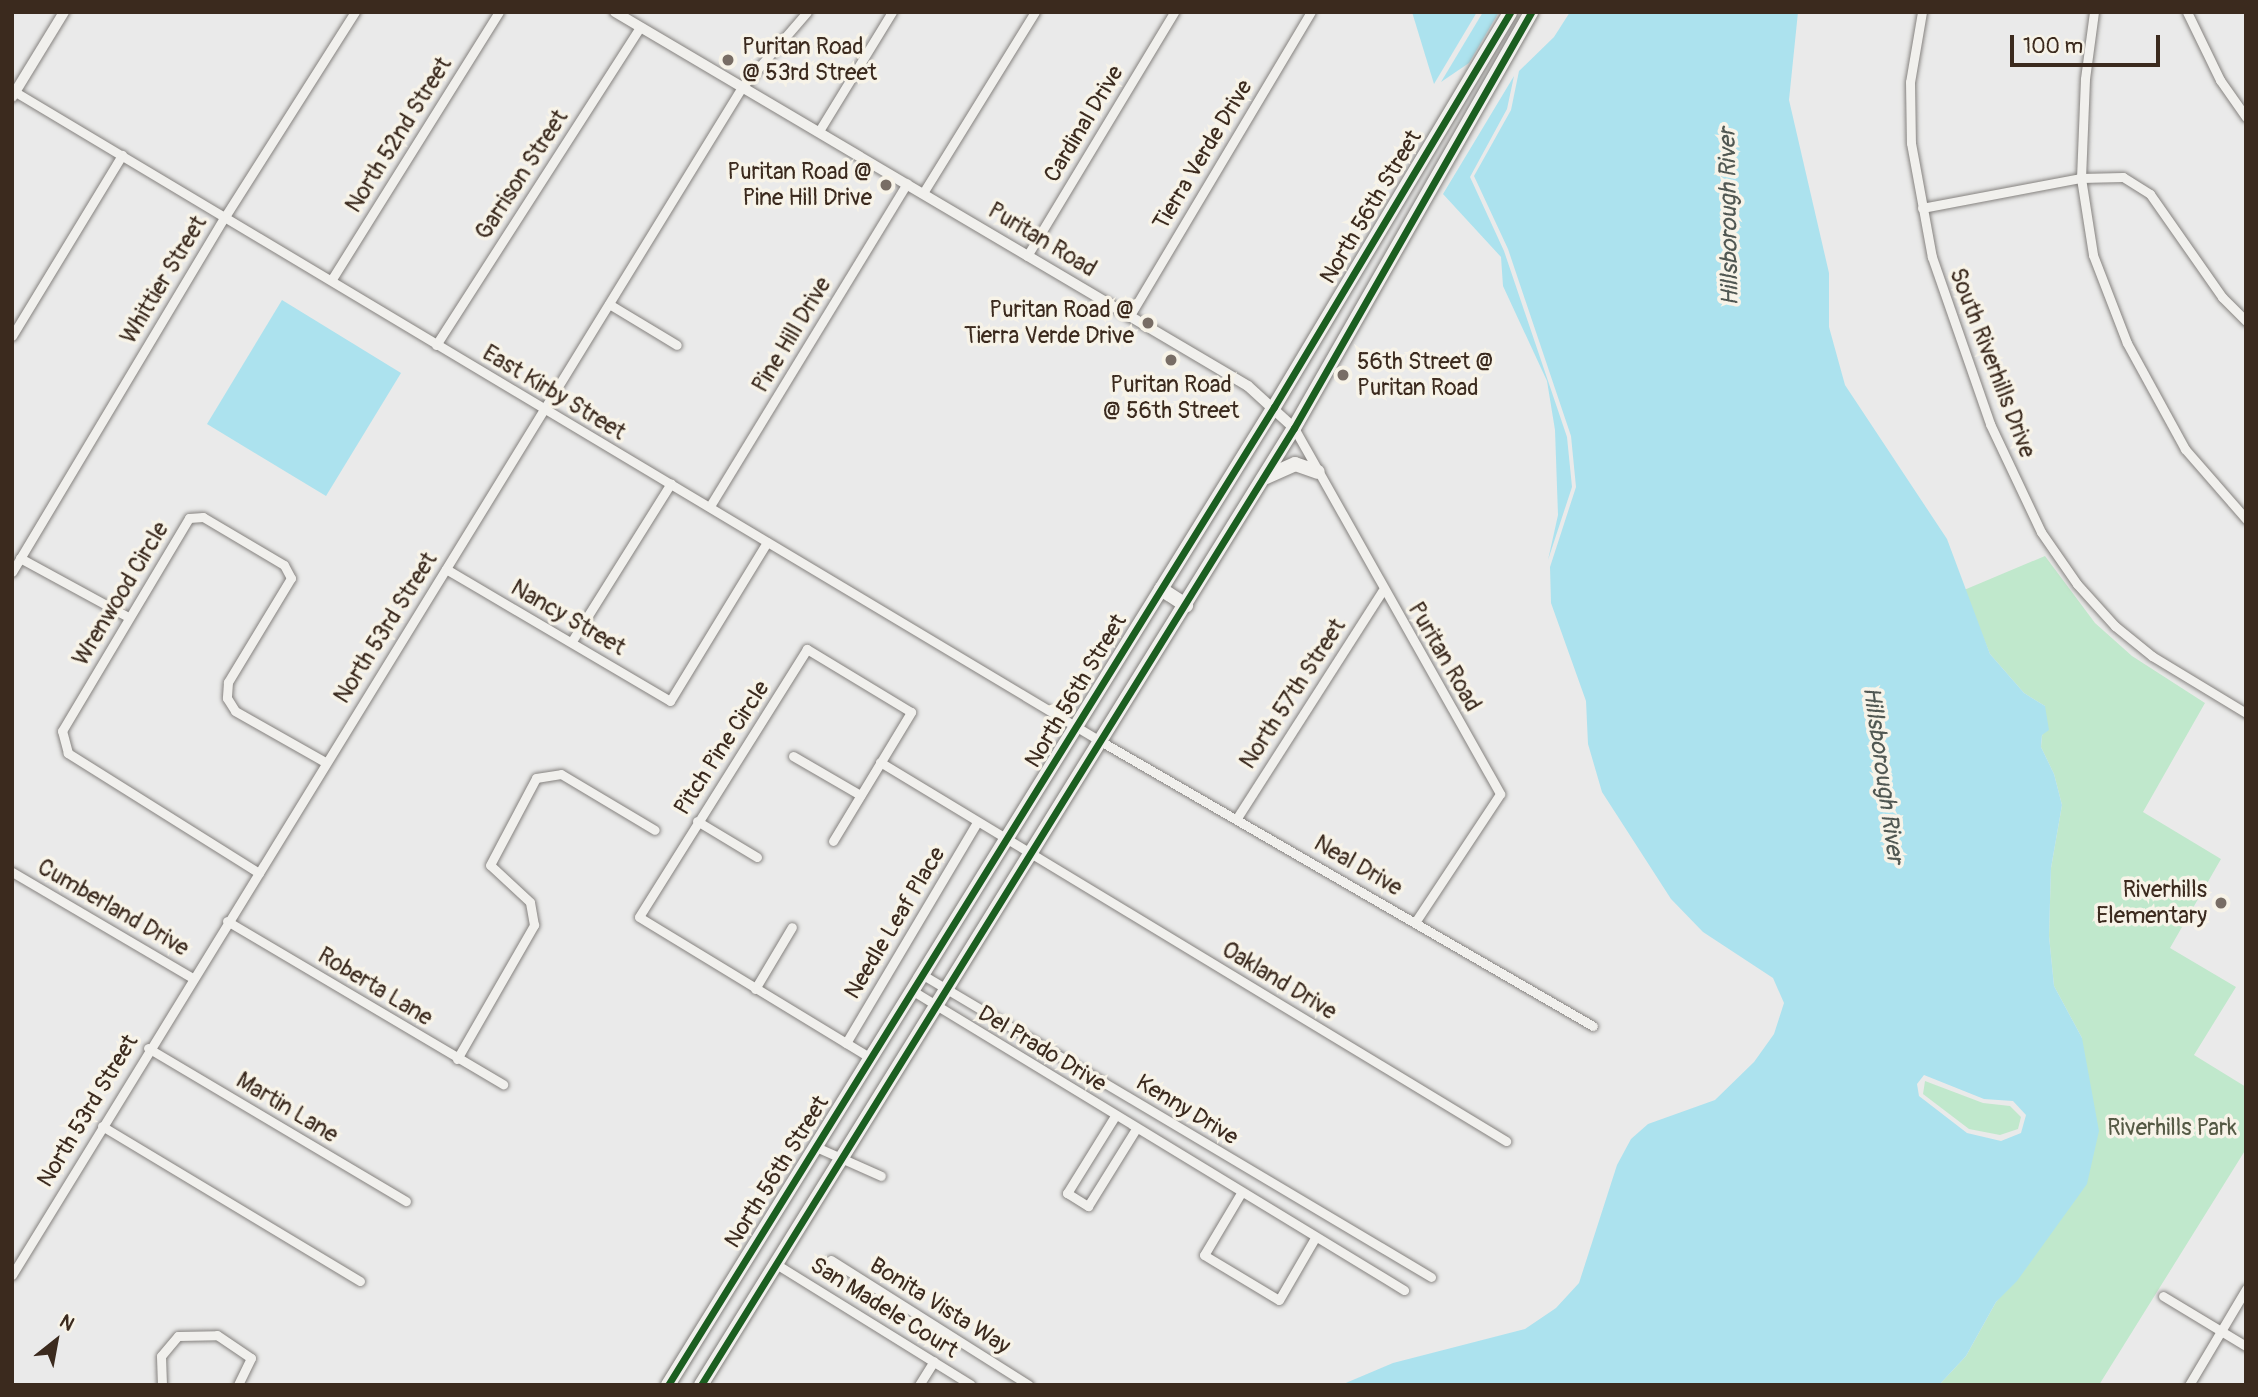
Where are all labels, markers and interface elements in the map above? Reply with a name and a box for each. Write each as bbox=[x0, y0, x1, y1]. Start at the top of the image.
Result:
scale bar bbox=[2013, 21, 2164, 65]
place label: Puritan Road @ 53rd Street bbox=[742, 33, 877, 87]
text: 100 m bbox=[2023, 33, 2083, 60]
street label: North 52nd Street bbox=[340, 52, 458, 218]
marker: Puritan Road @ 53rd Street bbox=[720, 52, 736, 68]
street label: Cardinal Drive bbox=[1038, 61, 1130, 187]
street label: Tierra Verde Drive bbox=[1147, 75, 1259, 235]
street label: Garrison Street bbox=[470, 105, 574, 245]
street label: North 56th Street bbox=[1314, 125, 1428, 289]
water label: Hillsborough River bbox=[1713, 128, 1745, 306]
place label: Puritan Road @ Pine Hill Drive bbox=[727, 158, 872, 212]
marker: Puritan Road @ Pine Hill Drive bbox=[878, 177, 894, 193]
street label: Puritan Road bbox=[983, 197, 1101, 283]
street label: Whittier Street bbox=[115, 211, 213, 349]
street label: South Riverhills Drive bbox=[1943, 264, 2041, 462]
street label: Pine Hill Drive bbox=[747, 272, 837, 398]
place label: Puritan Road @ Tierra Verde Drive bbox=[964, 296, 1134, 350]
marker: Puritan Road @ Tierra Verde Drive bbox=[1140, 315, 1156, 331]
street label: East Kirby Street bbox=[478, 339, 630, 447]
place label: 56th Street @ Puritan Road bbox=[1357, 348, 1494, 402]
marker: Puritan Road @ 56th Street bbox=[1163, 352, 1179, 368]
marker: 56th Street @ Puritan Road bbox=[1335, 367, 1351, 383]
place label: Puritan Road @ 56th Street bbox=[1103, 371, 1239, 425]
street label: Wrenwood Circle bbox=[67, 517, 175, 671]
street label: North 53rd Street bbox=[329, 547, 443, 709]
street label: Nancy Street bbox=[506, 574, 630, 662]
street label: Puritan Road bbox=[1402, 597, 1486, 717]
street label: North 56th Street bbox=[1019, 609, 1133, 773]
street label: North 57th Street bbox=[1234, 614, 1352, 774]
street label: Pitch Pine Circle bbox=[668, 676, 776, 820]
water label: Hillsborough River bbox=[1856, 685, 1910, 865]
street label: Neal Drive bbox=[1309, 830, 1407, 902]
street label: Needle Leaf Place bbox=[839, 842, 951, 1004]
street label: Cumberland Drive bbox=[32, 853, 194, 963]
place label: Riverhills Elementary bbox=[2096, 876, 2207, 930]
marker: Riverhills Elementary bbox=[2213, 895, 2229, 911]
street label: Oakland Drive bbox=[1217, 936, 1341, 1026]
street label: Roberta Lane bbox=[313, 942, 437, 1032]
street label: Del Prado Drive bbox=[973, 1000, 1111, 1098]
street label: North 53rd Street bbox=[32, 1030, 144, 1192]
street label: Martin Lane bbox=[231, 1067, 343, 1149]
street label: Kenny Drive bbox=[1131, 1069, 1243, 1151]
street label: North 56th Street bbox=[719, 1091, 835, 1253]
park label: Riverhills Park bbox=[2107, 1114, 2237, 1142]
street label: San Madele Court bbox=[805, 1252, 963, 1364]
street label: Bonita Vista Way bbox=[865, 1252, 1015, 1360]
north arrow bbox=[21, 1306, 91, 1376]
text: N bbox=[55, 1309, 79, 1337]

